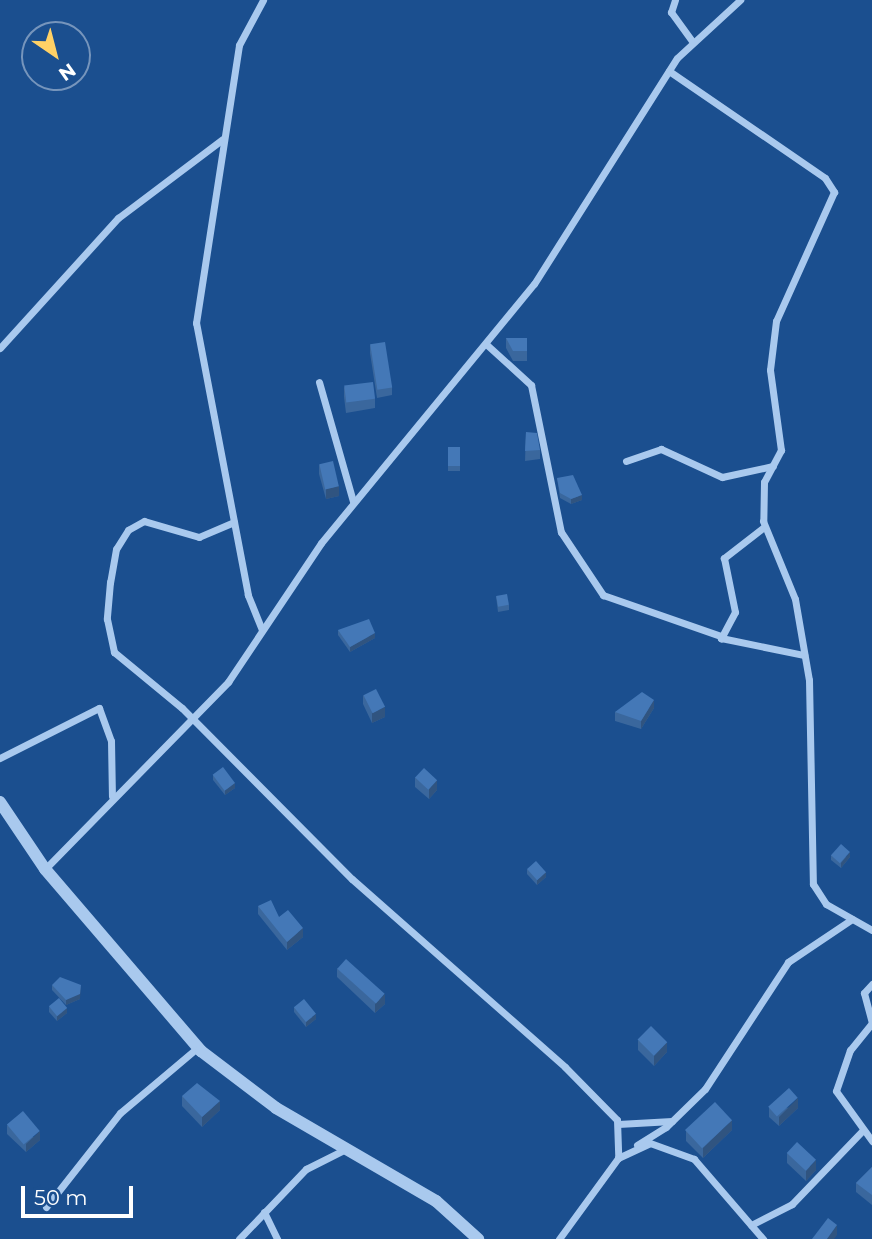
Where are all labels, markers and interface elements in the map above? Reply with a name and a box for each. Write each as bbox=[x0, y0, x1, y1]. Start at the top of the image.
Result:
north arrow bbox=[21, 21, 91, 91]
text: N bbox=[54, 58, 80, 86]
scale bar bbox=[24, 1172, 136, 1216]
text: 50 m bbox=[34, 1185, 88, 1210]

